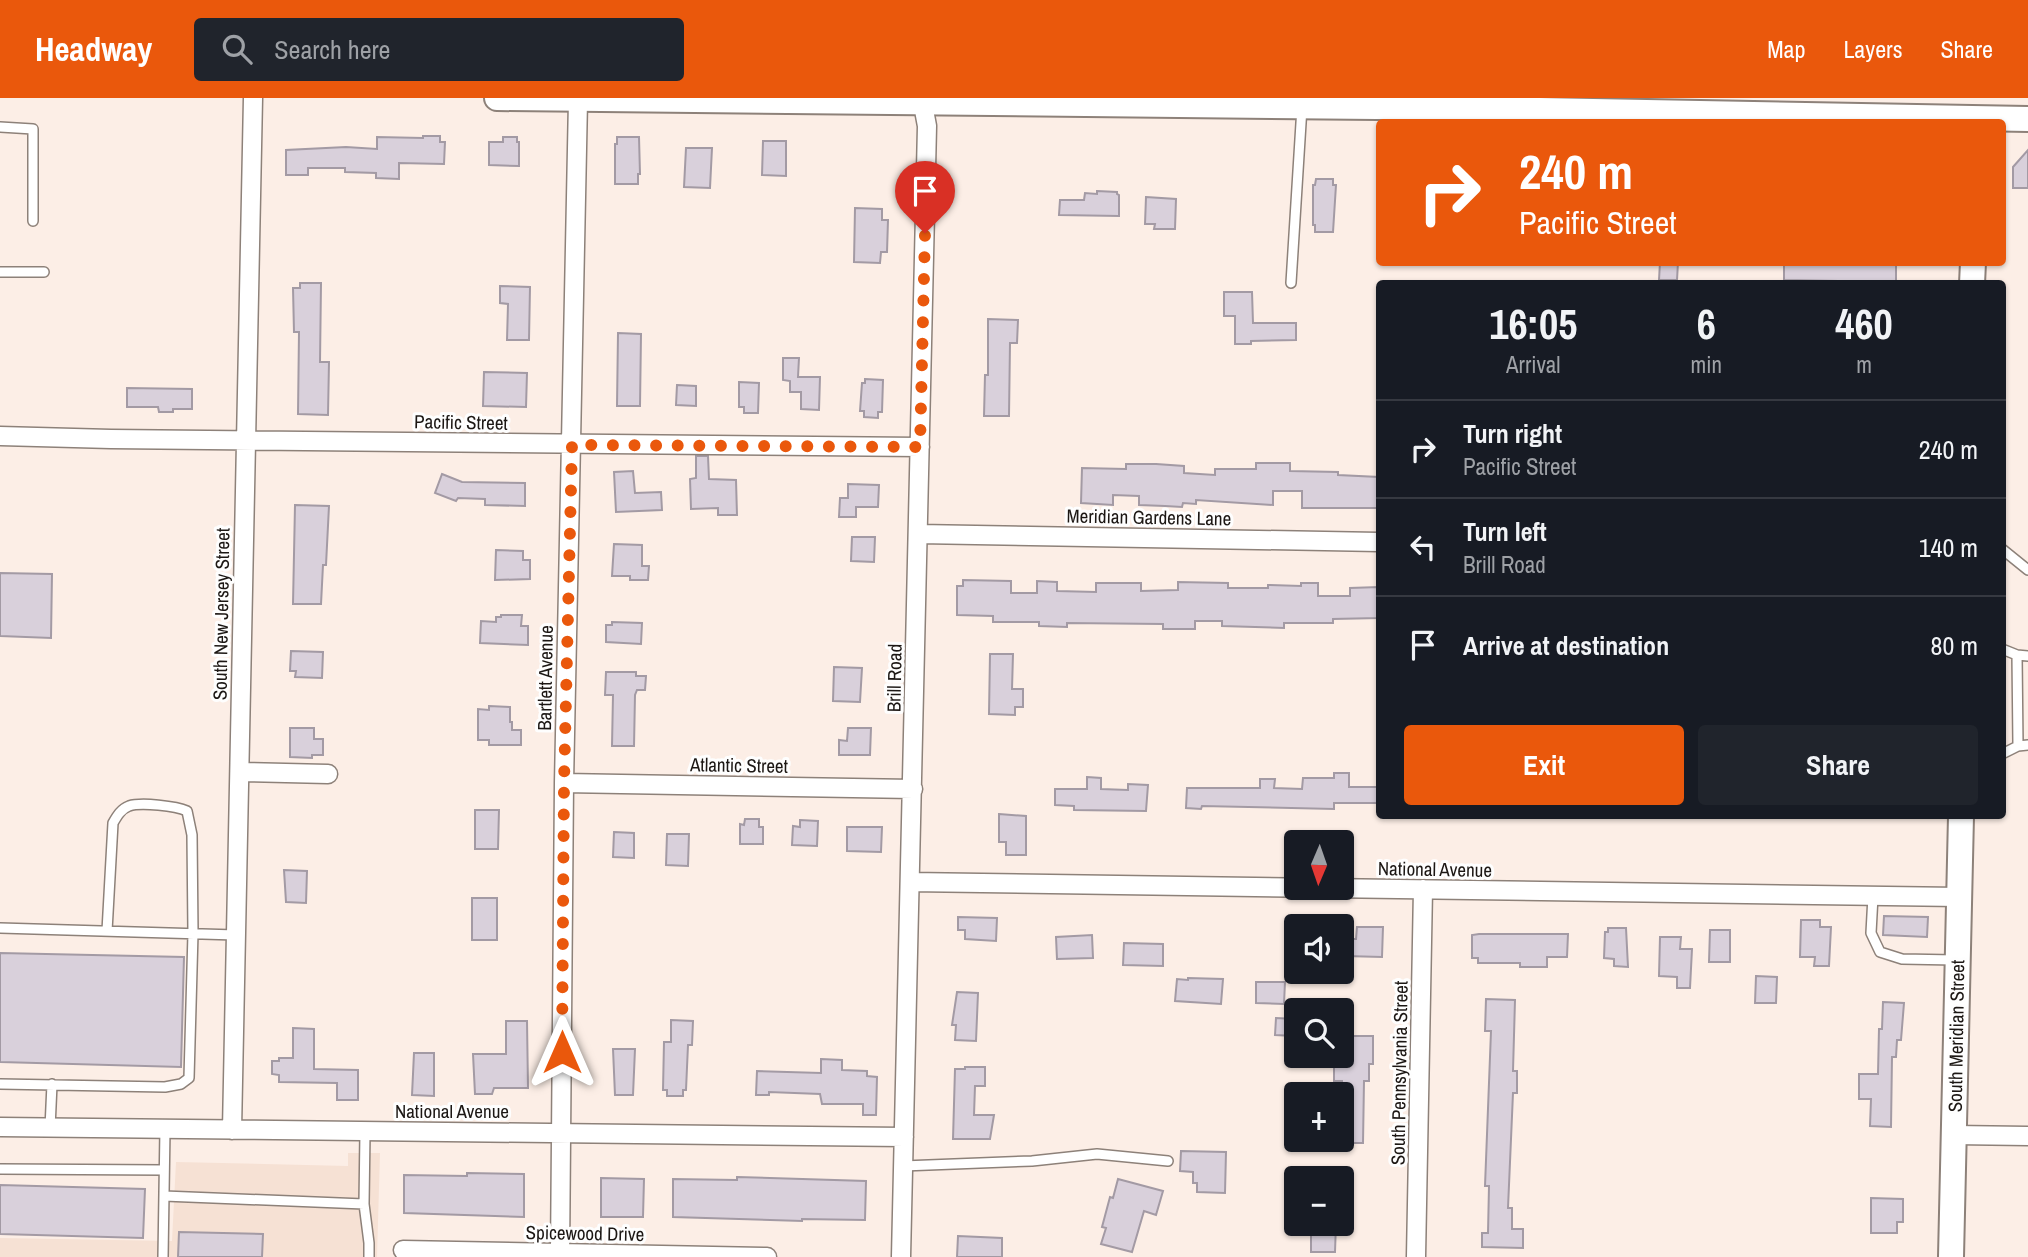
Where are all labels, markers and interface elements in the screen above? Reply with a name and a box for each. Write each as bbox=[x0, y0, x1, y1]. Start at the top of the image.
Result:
search box bbox=[194, 18, 684, 81]
text: Headway bbox=[35, 27, 152, 71]
icon: search bbox=[218, 30, 256, 68]
text: Search here bbox=[274, 32, 390, 67]
text: Map bbox=[1767, 33, 1805, 65]
text: Layers bbox=[1843, 33, 1902, 65]
text: Share bbox=[1940, 33, 1993, 65]
text: 240 m bbox=[1519, 138, 1633, 204]
icon: right bbox=[1404, 147, 1495, 238]
pin bbox=[895, 161, 955, 233]
icon: arrive bbox=[906, 172, 944, 210]
text: Pacific Street bbox=[1519, 201, 1677, 244]
text: 16:05 bbox=[1489, 296, 1577, 352]
text: 6 bbox=[1697, 296, 1716, 352]
text: 460 bbox=[1835, 296, 1893, 352]
text: Arrival bbox=[1506, 349, 1561, 380]
text: min bbox=[1691, 349, 1722, 380]
text: m bbox=[1856, 349, 1872, 380]
street label: Pacific Street bbox=[414, 408, 509, 436]
text: Turn right bbox=[1463, 416, 1562, 451]
icon: right bbox=[1404, 430, 1442, 468]
text: 240 m bbox=[1919, 432, 1978, 467]
text: Pacific Street bbox=[1463, 451, 1576, 482]
street label: Meridian Gardens Lane bbox=[1067, 503, 1231, 531]
text: Turn left bbox=[1463, 514, 1547, 549]
street label: South New Jersey Street bbox=[206, 527, 236, 700]
icon: left bbox=[1404, 528, 1442, 566]
text: 140 m bbox=[1919, 530, 1978, 565]
text: Brill Road bbox=[1463, 549, 1546, 580]
street label: Bartlett Avenue bbox=[531, 625, 559, 731]
icon: arrive bbox=[1404, 626, 1442, 664]
text: Arrive at destination bbox=[1463, 628, 1669, 663]
text: 80 m bbox=[1931, 628, 1978, 663]
street label: Brill Road bbox=[880, 644, 908, 712]
button: Exit bbox=[1404, 725, 1684, 805]
button: Share bbox=[1698, 725, 1978, 805]
street label: Atlantic Street bbox=[689, 751, 789, 779]
north arrow bbox=[1284, 830, 1354, 900]
map controls bbox=[1284, 830, 1354, 1236]
street label: National Avenue bbox=[1378, 855, 1492, 883]
button: sound bbox=[1284, 914, 1354, 984]
street label: South Meridian Street bbox=[1942, 959, 1970, 1112]
street label: South Pennsylvania Street bbox=[1384, 980, 1414, 1165]
button: search bbox=[1284, 998, 1354, 1068]
position arrow bbox=[525, 1015, 599, 1089]
button: + bbox=[1284, 1082, 1354, 1152]
street label: National Avenue bbox=[395, 1098, 509, 1124]
button: − bbox=[1284, 1166, 1354, 1236]
street label: Spicewood Drive bbox=[525, 1219, 645, 1247]

